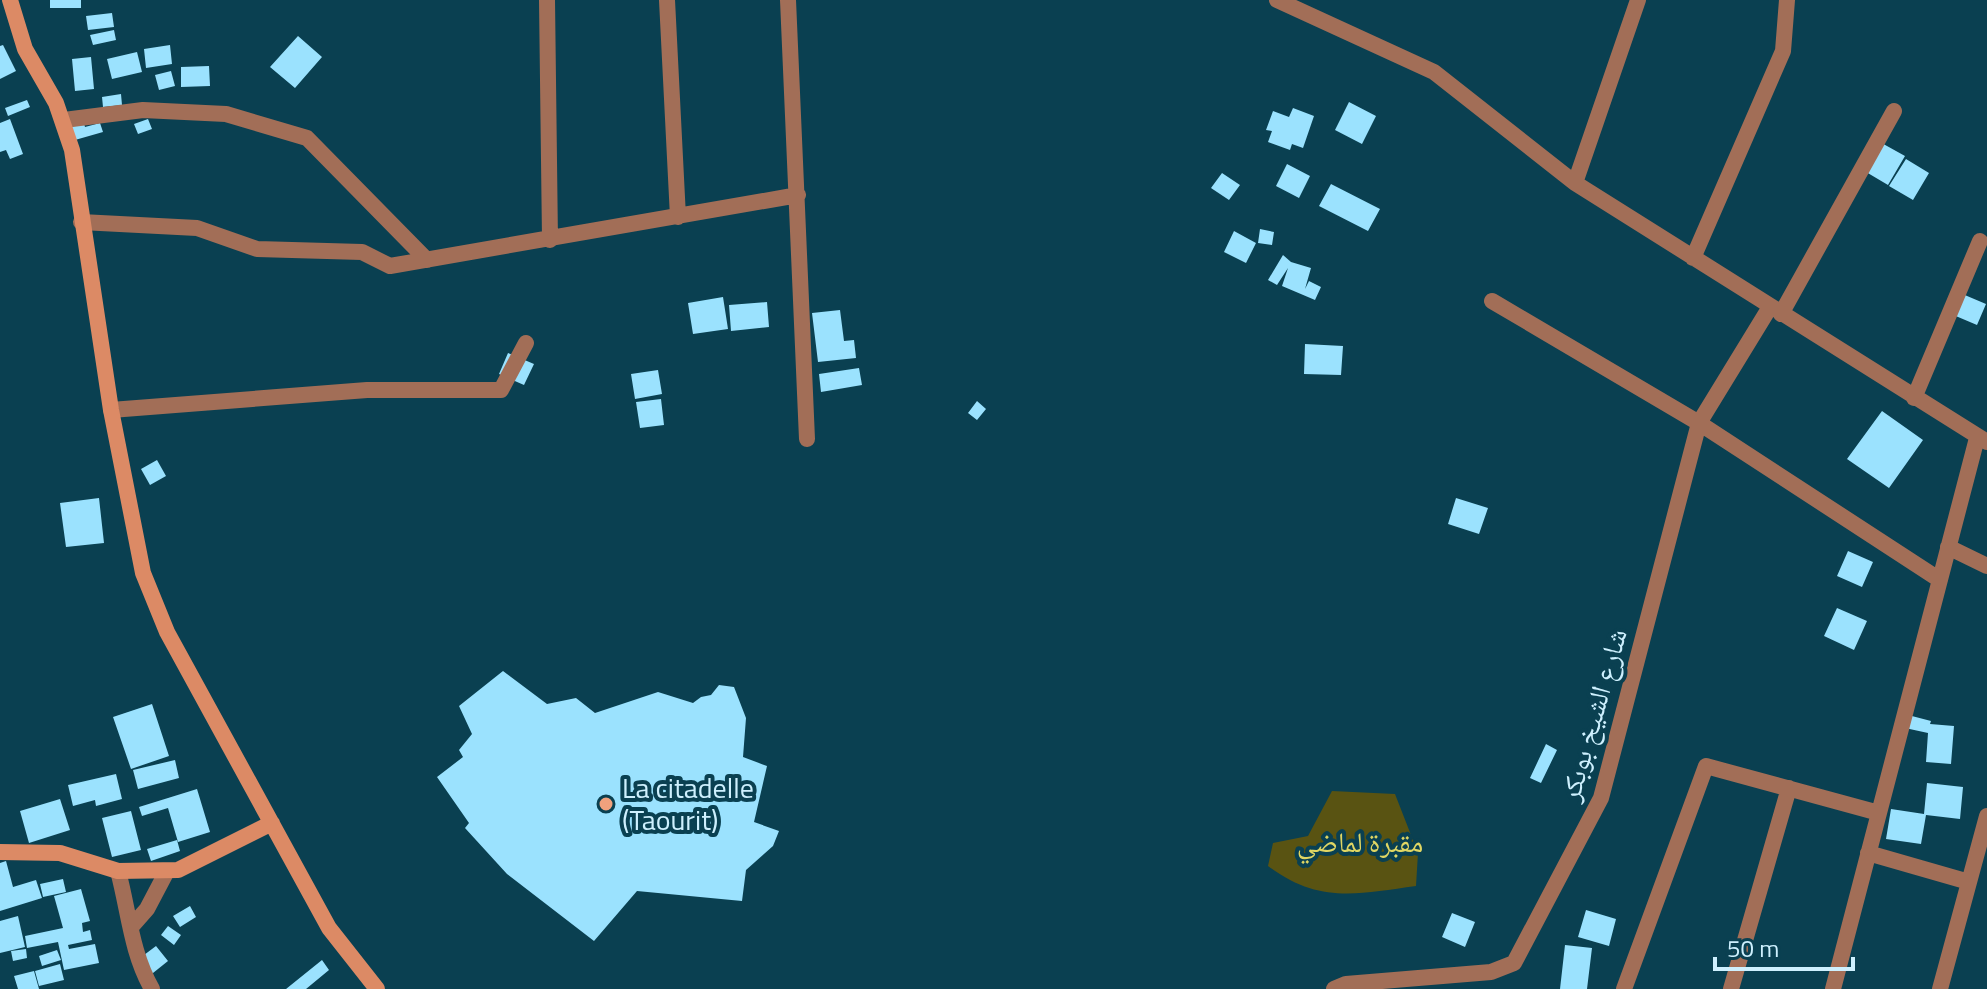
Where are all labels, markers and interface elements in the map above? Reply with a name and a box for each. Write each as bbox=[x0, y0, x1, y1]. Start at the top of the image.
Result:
street label: شارع الشيخ بوبكر bbox=[1547, 623, 1638, 807]
place label: La citadelle (Taourit) bbox=[622, 766, 754, 841]
marker: La citadelle (Taourit) bbox=[597, 795, 615, 813]
park label: مقبرة لماضي bbox=[1297, 820, 1423, 865]
scale bar bbox=[1715, 921, 1853, 971]
text: 50 m bbox=[1727, 930, 1779, 966]

